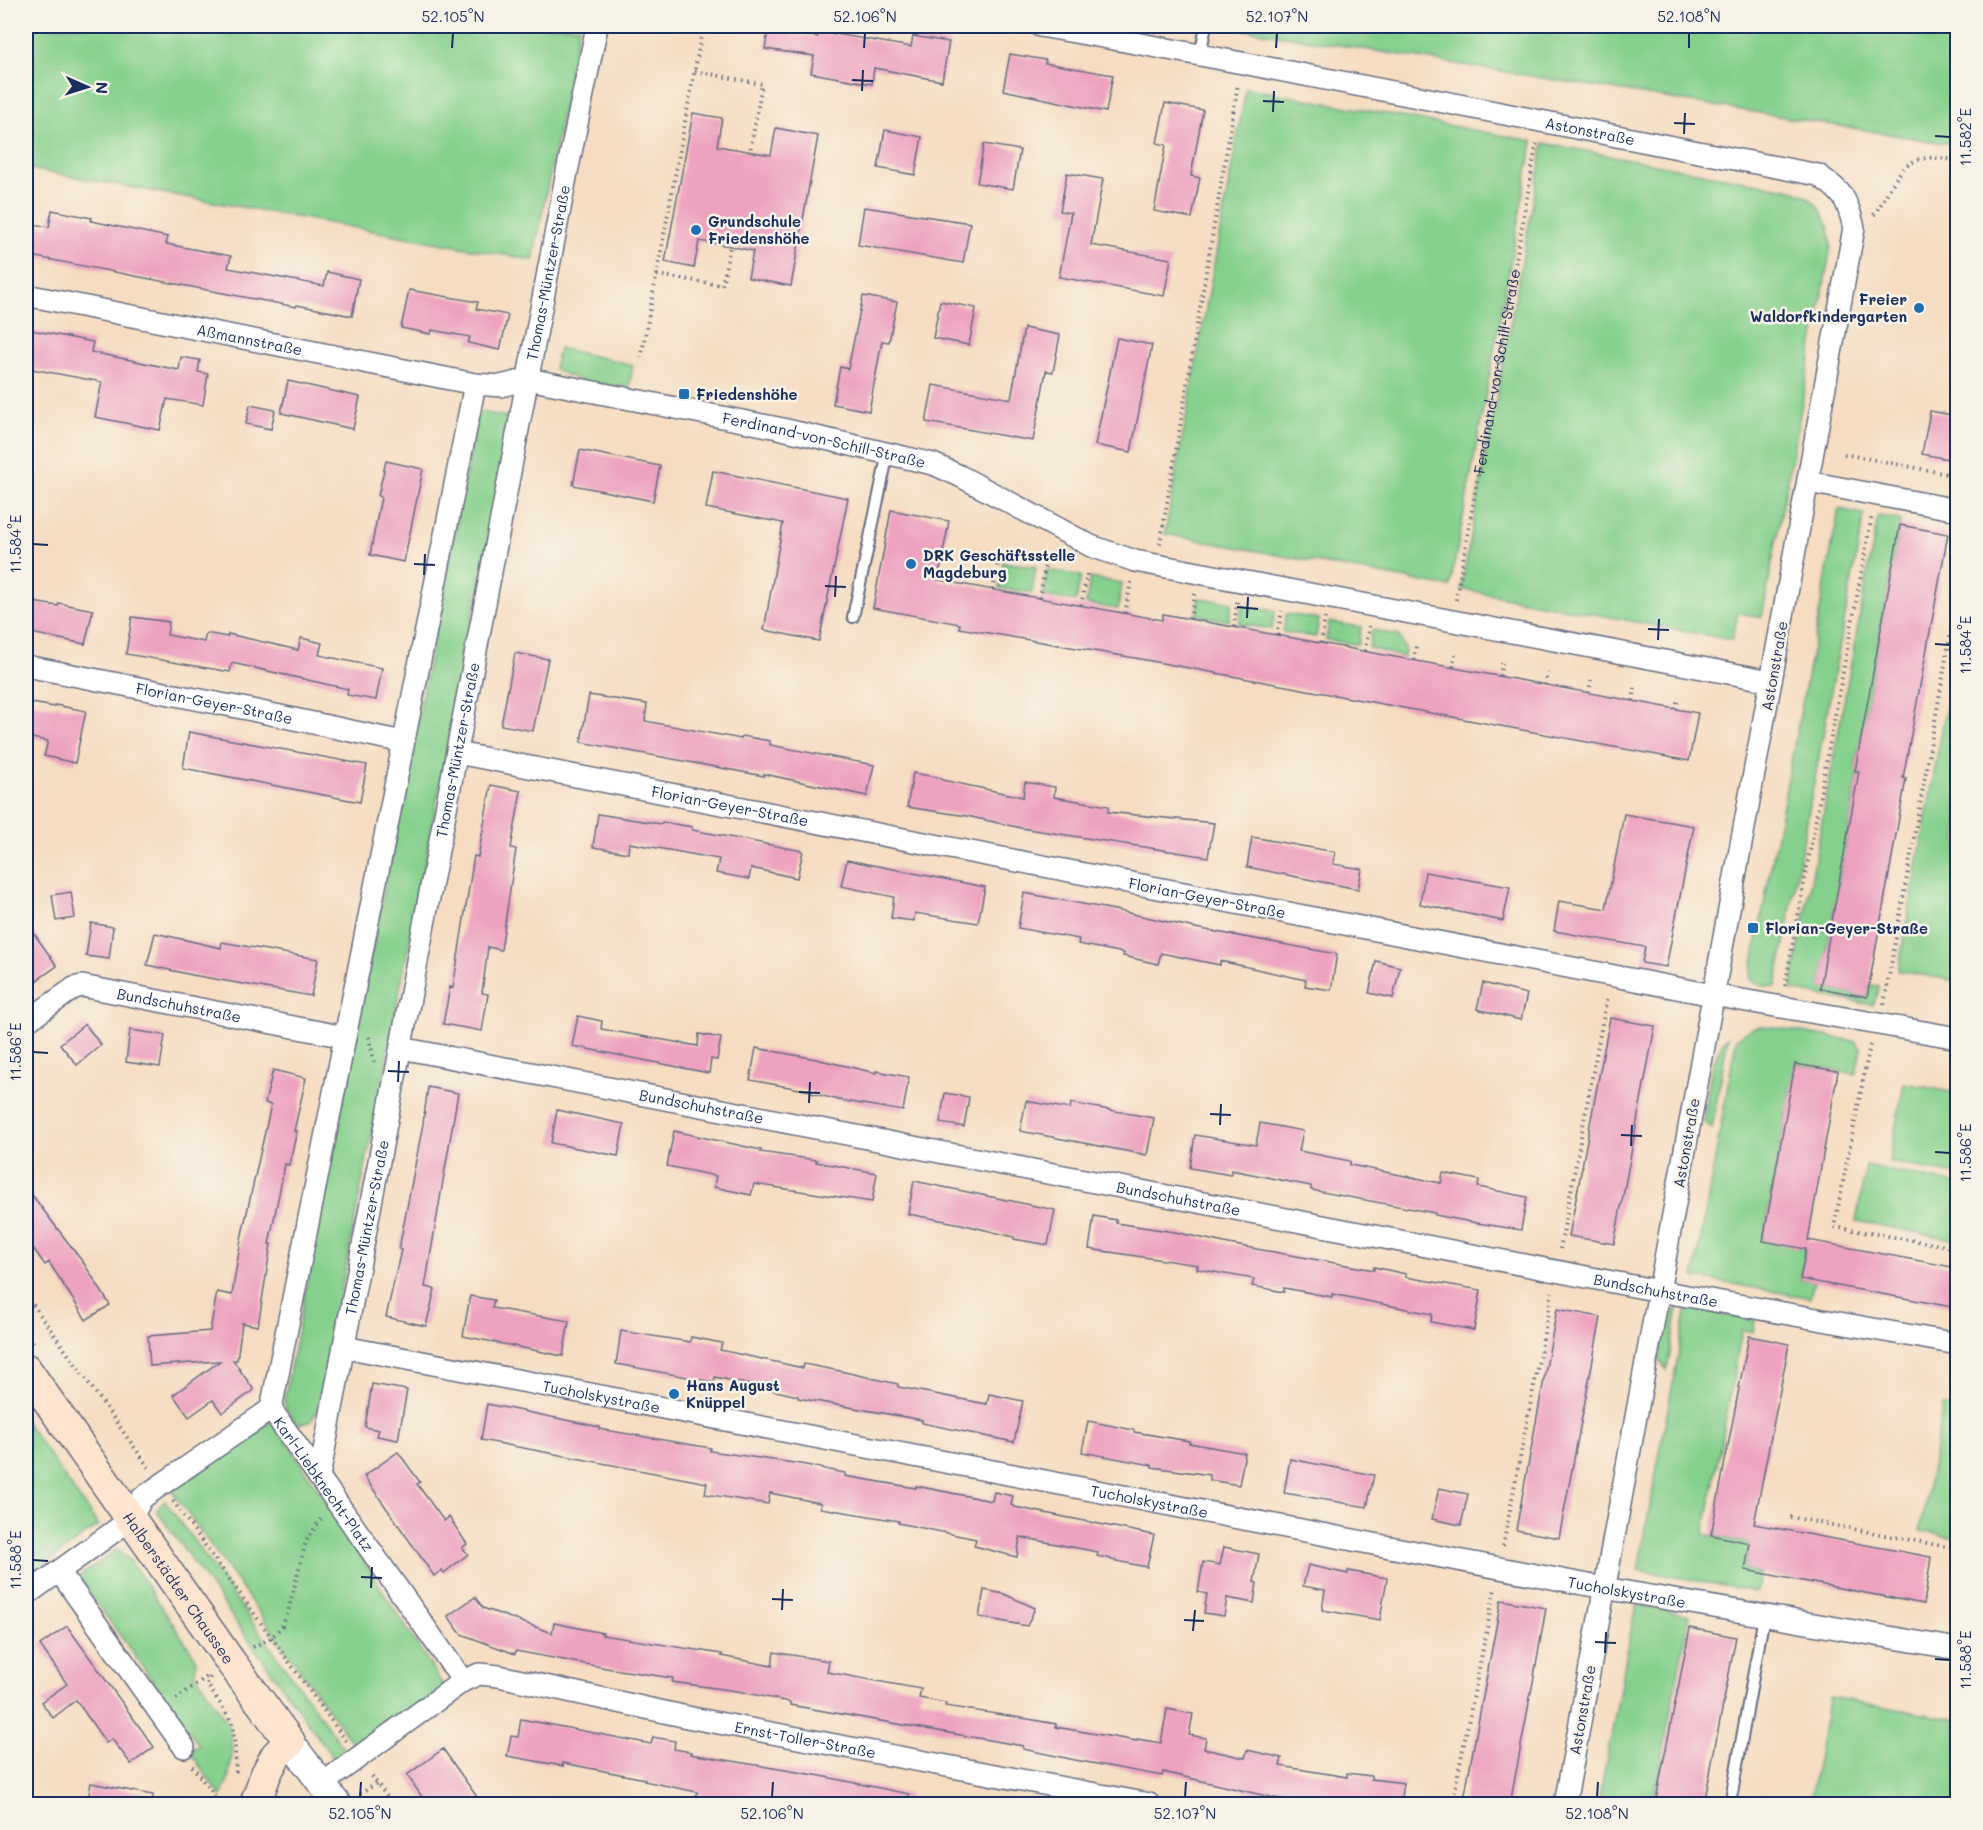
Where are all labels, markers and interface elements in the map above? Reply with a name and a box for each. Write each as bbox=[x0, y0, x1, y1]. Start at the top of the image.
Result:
text: 52.105°N bbox=[421, 6, 485, 26]
text: 52.106°N bbox=[833, 6, 897, 26]
text: 52.107°N bbox=[1246, 6, 1308, 26]
text: 52.108°N bbox=[1657, 6, 1721, 26]
north arrow bbox=[57, 57, 117, 117]
text: N bbox=[92, 81, 113, 94]
text: 11.582°E bbox=[1955, 107, 1975, 166]
street label: Astonstraße bbox=[1543, 112, 1637, 149]
street label: Thomas-Müntzer-Straße bbox=[521, 183, 574, 362]
place label: Grundschule Friedenshöhe bbox=[708, 211, 810, 248]
marker: Grundschule Friedenshöhe bbox=[689, 223, 703, 237]
street label: Ferdinand-von-Schill-Straße bbox=[1468, 268, 1524, 476]
place label: Freier Waldorfkindergarten bbox=[1750, 289, 1907, 326]
marker: Freier Waldorfkindergarten bbox=[1912, 301, 1926, 315]
street label: Aßmannstraße bbox=[195, 319, 304, 360]
place label: Friedenshöhe bbox=[696, 384, 798, 404]
marker: Friedenshöhe bbox=[677, 387, 691, 401]
street label: Ferdinand-von-Schill-Straße bbox=[721, 407, 928, 472]
text: 11.584°E bbox=[5, 514, 25, 573]
place label: DRK Geschäftsstelle Magdeburg bbox=[923, 545, 1075, 582]
marker: DRK Geschäftsstelle Magdeburg bbox=[904, 557, 918, 571]
text: 11.584°E bbox=[1955, 615, 1975, 674]
street label: Astonstraße bbox=[1756, 619, 1792, 713]
street label: Thomas-Müntzer-Straße bbox=[431, 661, 484, 839]
street label: Florian-Geyer-Straße bbox=[134, 678, 295, 728]
street label: Florian-Geyer-Straße bbox=[650, 781, 810, 830]
street label: Florian-Geyer-Straße bbox=[1127, 873, 1287, 922]
place label: Florian-Geyer-Straße bbox=[1765, 918, 1928, 938]
marker: Florian-Geyer-Straße bbox=[1746, 921, 1760, 935]
street label: Bundschuhstraße bbox=[115, 983, 243, 1027]
text: 11.586°E bbox=[5, 1022, 25, 1082]
street label: Bundschuhstraße bbox=[638, 1084, 765, 1128]
street label: Astonstraße bbox=[1668, 1096, 1704, 1190]
text: 11.586°E bbox=[1955, 1123, 1975, 1183]
street label: Thomas-Müntzer-Straße bbox=[340, 1138, 393, 1317]
street label: Bundschuhstraße bbox=[1115, 1176, 1243, 1220]
street label: Bundschuhstraße bbox=[1592, 1269, 1720, 1311]
street label: Tucholskystraße bbox=[541, 1375, 662, 1417]
place label: Hans August Knüppel bbox=[686, 1375, 780, 1412]
marker: Hans August Knüppel bbox=[667, 1387, 681, 1401]
street label: Karl-Liebknecht-Platz bbox=[270, 1413, 379, 1556]
street label: Tucholskystraße bbox=[1089, 1480, 1210, 1522]
street label: Halberstädter Chaussee bbox=[119, 1508, 239, 1668]
text: 11.588°E bbox=[5, 1530, 25, 1590]
street label: Tucholskystraße bbox=[1566, 1571, 1687, 1612]
text: 11.588°E bbox=[1955, 1630, 1975, 1690]
street label: Astonstraße bbox=[1564, 1663, 1600, 1757]
street label: Ernst-Toller-Straße bbox=[733, 1716, 878, 1762]
text: 52.105°N bbox=[328, 1803, 392, 1823]
text: 52.106°N bbox=[740, 1803, 804, 1823]
text: 52.107°N bbox=[1154, 1803, 1216, 1823]
text: 52.108°N bbox=[1565, 1803, 1629, 1823]

